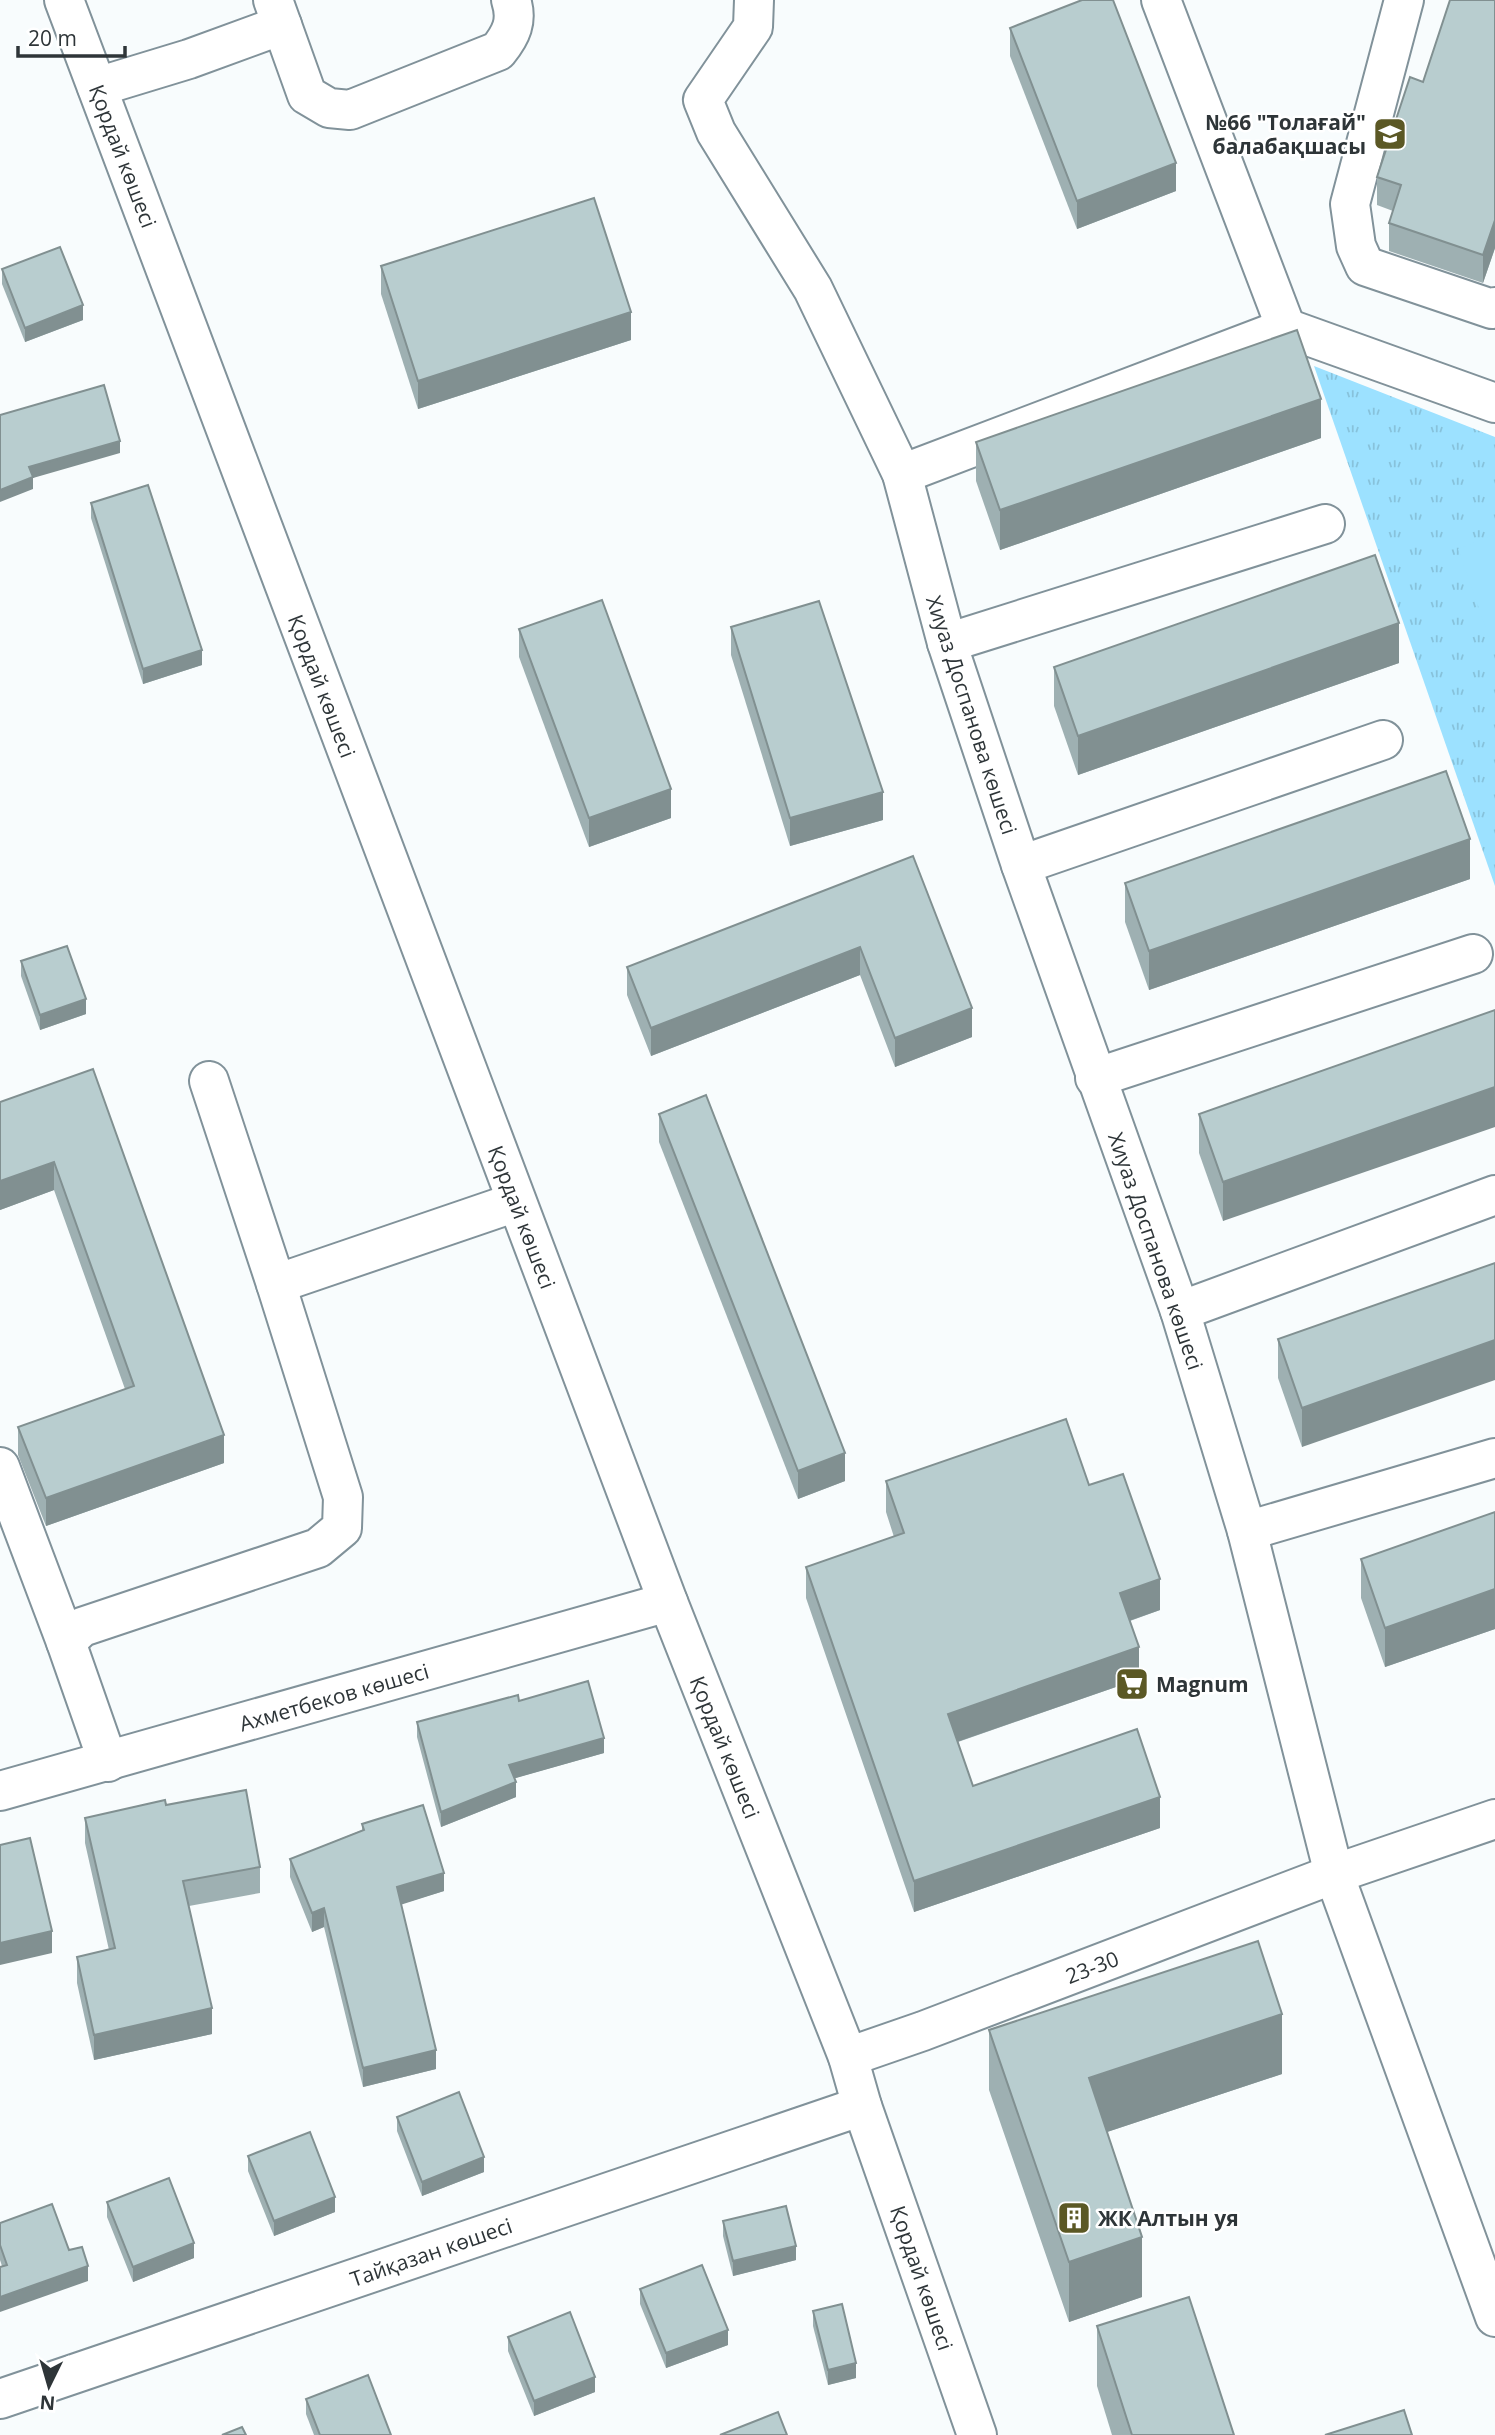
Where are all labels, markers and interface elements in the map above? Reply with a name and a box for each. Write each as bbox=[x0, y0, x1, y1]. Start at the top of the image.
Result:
scale bar bbox=[18, 14, 124, 58]
text: 20 m bbox=[28, 24, 77, 52]
street label: Қордай көшесі bbox=[83, 80, 163, 232]
place label: №66 "Толағай" балабақшасы bbox=[1206, 108, 1366, 160]
school or university icon: №66 "Толағай" балабақшасы bbox=[1371, 115, 1409, 153]
street label: Хиуаз Доспанова көшесі bbox=[920, 592, 1024, 838]
street label: Қордай көшесі bbox=[282, 610, 362, 762]
street label: Хиуаз Доспанова көшесі bbox=[1102, 1129, 1210, 1373]
street label: Қордай көшесі bbox=[482, 1141, 562, 1293]
street label: Ахметбеков көшесі bbox=[236, 1657, 432, 1737]
supermarket icon: Magnum bbox=[1113, 1665, 1151, 1703]
place label: Magnum bbox=[1156, 1670, 1249, 1698]
street label: Қордай көшесі bbox=[684, 1672, 766, 1822]
street label: 23-30 bbox=[1061, 1944, 1123, 1990]
building icon: ЖК Алтын уя bbox=[1055, 2199, 1093, 2237]
street label: Қордай көшесі bbox=[884, 2202, 960, 2354]
place label: ЖК Алтын уя bbox=[1098, 2204, 1239, 2232]
street label: Тайқазан көшесі bbox=[346, 2211, 516, 2293]
north arrow bbox=[14, 2351, 84, 2421]
text: N bbox=[39, 2389, 56, 2417]

